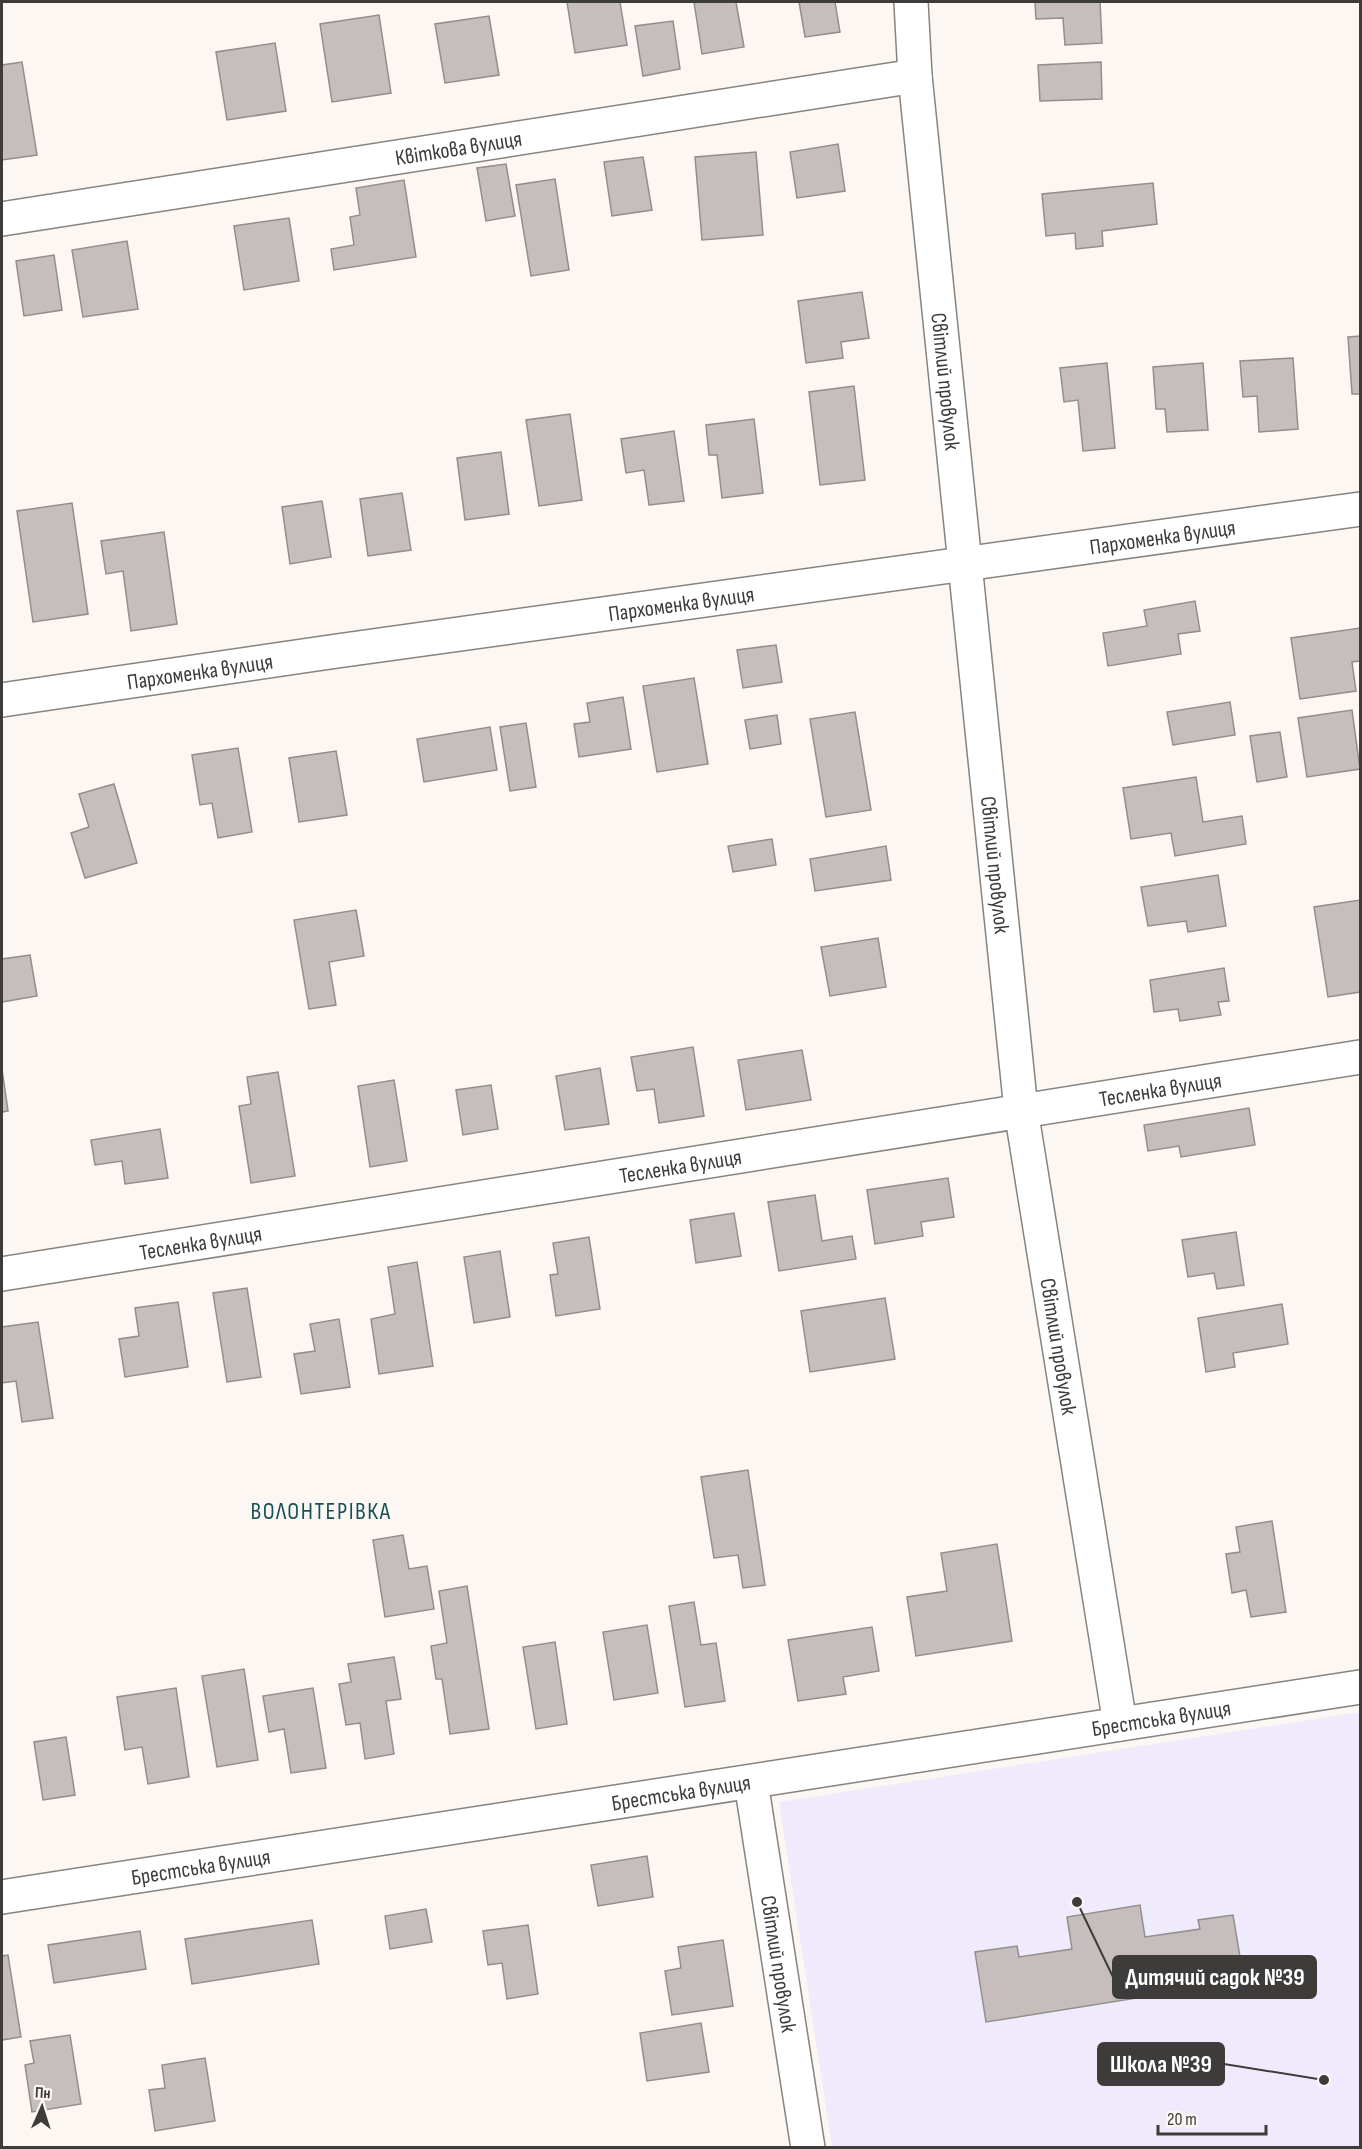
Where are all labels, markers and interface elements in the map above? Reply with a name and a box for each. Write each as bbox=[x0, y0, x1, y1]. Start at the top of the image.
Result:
street label: Квіткова вулиця bbox=[393, 126, 524, 172]
street label: Світлий провулок bbox=[924, 311, 965, 452]
street label: Пархоменка вулиця bbox=[1088, 514, 1237, 561]
street label: Пархоменка вулиця bbox=[607, 581, 756, 628]
street label: Пархоменка вулиця bbox=[125, 649, 275, 697]
street label: Світлий провулок bbox=[974, 795, 1015, 936]
street label: Тесленка вулиця bbox=[1097, 1067, 1224, 1113]
street label: Тесленка вулиця bbox=[618, 1144, 744, 1190]
street label: Тесленка вулиця bbox=[138, 1221, 264, 1267]
street label: Світлий провулок bbox=[1033, 1276, 1082, 1418]
district label: ВОЛОНТЕРІВКА bbox=[251, 1497, 392, 1526]
street label: Брестська вулиця bbox=[1090, 1695, 1233, 1743]
street label: Брестська вулиця bbox=[610, 1769, 753, 1818]
street label: Брестська вулиця bbox=[129, 1844, 272, 1892]
street label: Світлий провулок bbox=[754, 1894, 802, 2035]
callout: Дитячий садок №39 bbox=[1113, 1956, 1316, 1998]
text: Дитячий садок №39 bbox=[1125, 1963, 1305, 1992]
callout: Школа №39 bbox=[1098, 2043, 1224, 2085]
text: Школа №39 bbox=[1110, 2050, 1212, 2079]
north arrow bbox=[12, 2077, 72, 2137]
text: Пн bbox=[34, 2084, 51, 2103]
scale bar bbox=[1158, 2098, 1266, 2136]
text: 20 m bbox=[1167, 2109, 1197, 2130]

